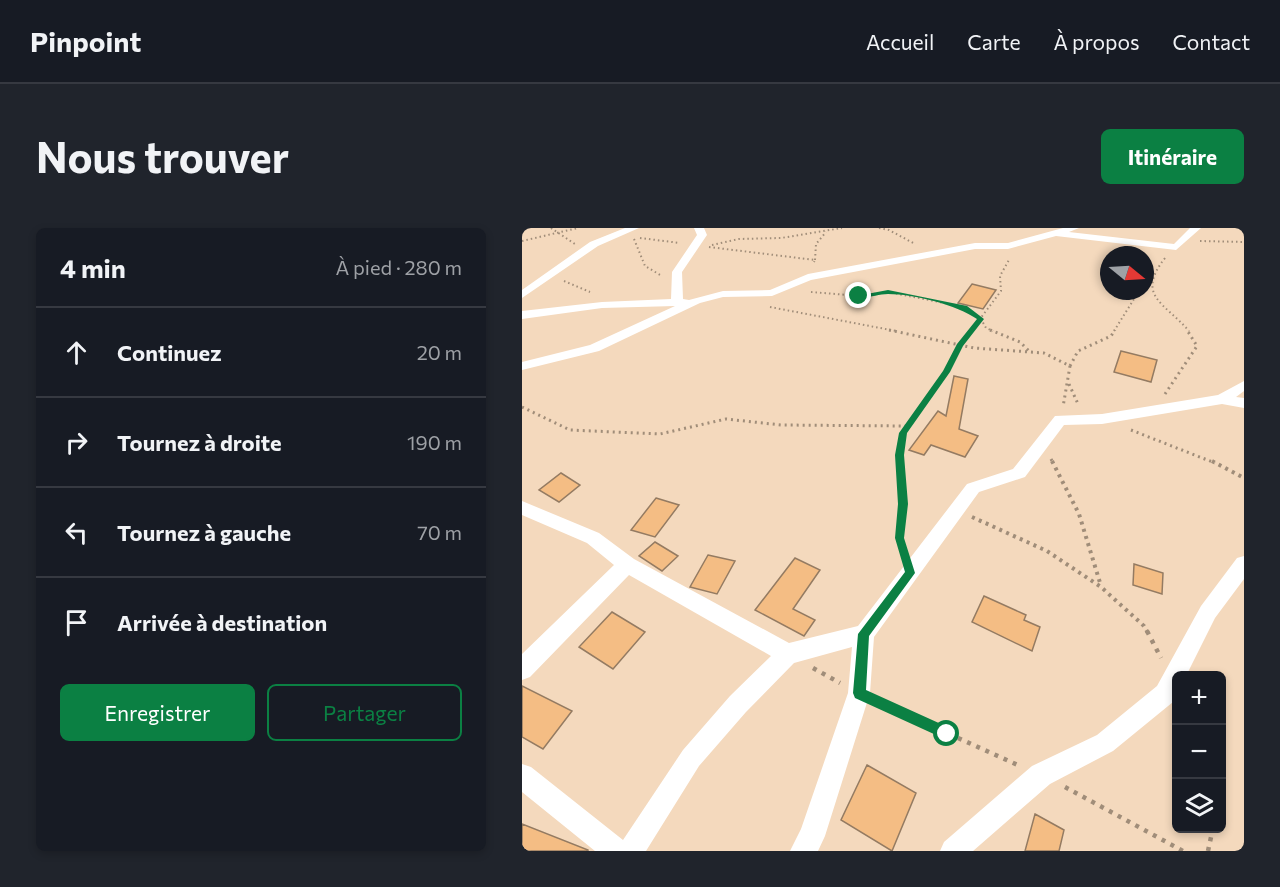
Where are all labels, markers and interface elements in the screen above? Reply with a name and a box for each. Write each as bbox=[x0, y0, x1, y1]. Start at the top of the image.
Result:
text: Pinpoint bbox=[30, 24, 141, 58]
text: Accueil bbox=[866, 29, 934, 54]
text: Carte bbox=[967, 29, 1021, 54]
text: À propos bbox=[1054, 29, 1139, 54]
text: Contact bbox=[1172, 29, 1250, 54]
button: Itinéraire bbox=[1101, 129, 1244, 184]
text: Nous trouver bbox=[36, 130, 289, 182]
north arrow bbox=[1100, 246, 1154, 300]
text: 4 min bbox=[60, 252, 126, 283]
text: À pied · 280 m bbox=[335, 255, 462, 279]
route end bbox=[845, 282, 871, 308]
icon: ahead bbox=[60, 336, 93, 369]
text: Continuez bbox=[117, 339, 222, 366]
text: 20 m bbox=[417, 340, 462, 364]
icon: right bbox=[60, 426, 93, 459]
text: Tournez à droite bbox=[117, 429, 282, 456]
text: 190 m bbox=[407, 430, 462, 454]
icon: left bbox=[60, 516, 93, 549]
text: Tournez à gauche bbox=[117, 519, 291, 546]
text: 70 m bbox=[417, 520, 462, 544]
icon: arrive bbox=[60, 606, 93, 639]
text: Arrivée à destination bbox=[117, 609, 327, 636]
map controls bbox=[1172, 671, 1226, 833]
button: + bbox=[1172, 671, 1226, 725]
button: Enregistrer bbox=[60, 684, 255, 741]
button: Partager bbox=[267, 684, 462, 741]
route start bbox=[933, 720, 959, 746]
button: − bbox=[1172, 725, 1226, 779]
button: layers bbox=[1172, 779, 1226, 833]

